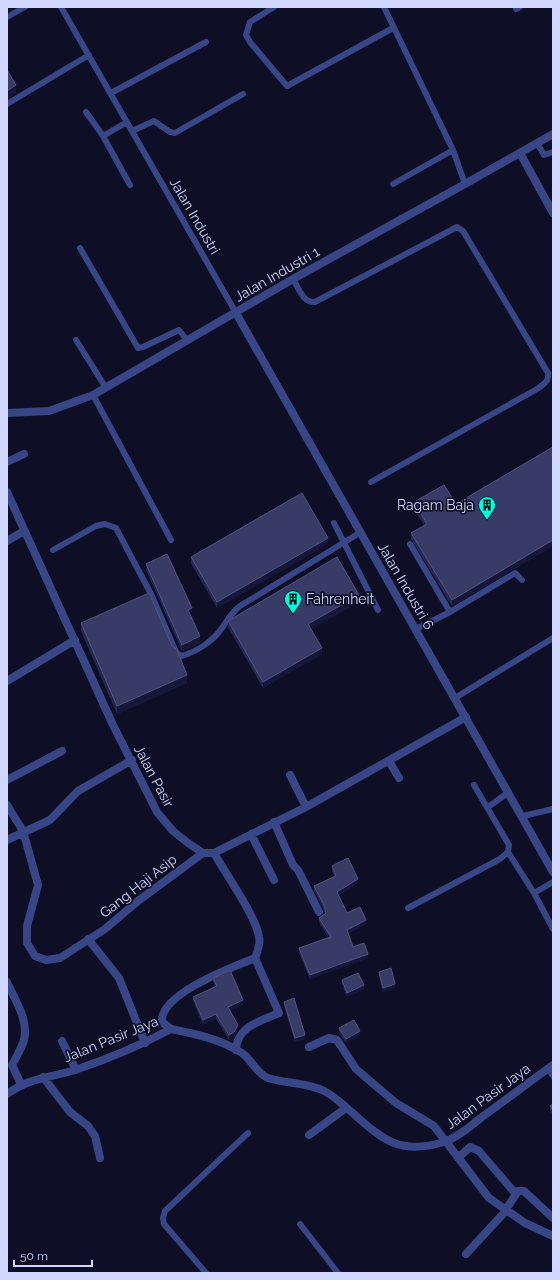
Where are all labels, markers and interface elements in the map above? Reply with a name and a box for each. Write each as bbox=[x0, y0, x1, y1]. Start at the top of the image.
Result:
street label: Jalan Industri bbox=[167, 175, 223, 257]
street label: Jalan Industri 1 bbox=[232, 243, 322, 305]
building icon: Ragam Baja bbox=[477, 495, 497, 520]
place label: Ragam Baja bbox=[397, 497, 474, 513]
street label: Jalan Industri 6 bbox=[375, 540, 437, 632]
building icon: Fahrenheit bbox=[283, 589, 303, 614]
place label: Fahrenheit bbox=[306, 591, 375, 607]
street label: Jalan Pasir bbox=[131, 742, 177, 810]
street label: Gang Haji Asip bbox=[96, 851, 180, 921]
street label: Jalan Pasir Jaya bbox=[61, 1013, 161, 1065]
street label: Jalan Pasir Jaya bbox=[443, 1060, 533, 1132]
scale bar bbox=[14, 1242, 92, 1268]
text: 50 m bbox=[20, 1249, 48, 1263]

